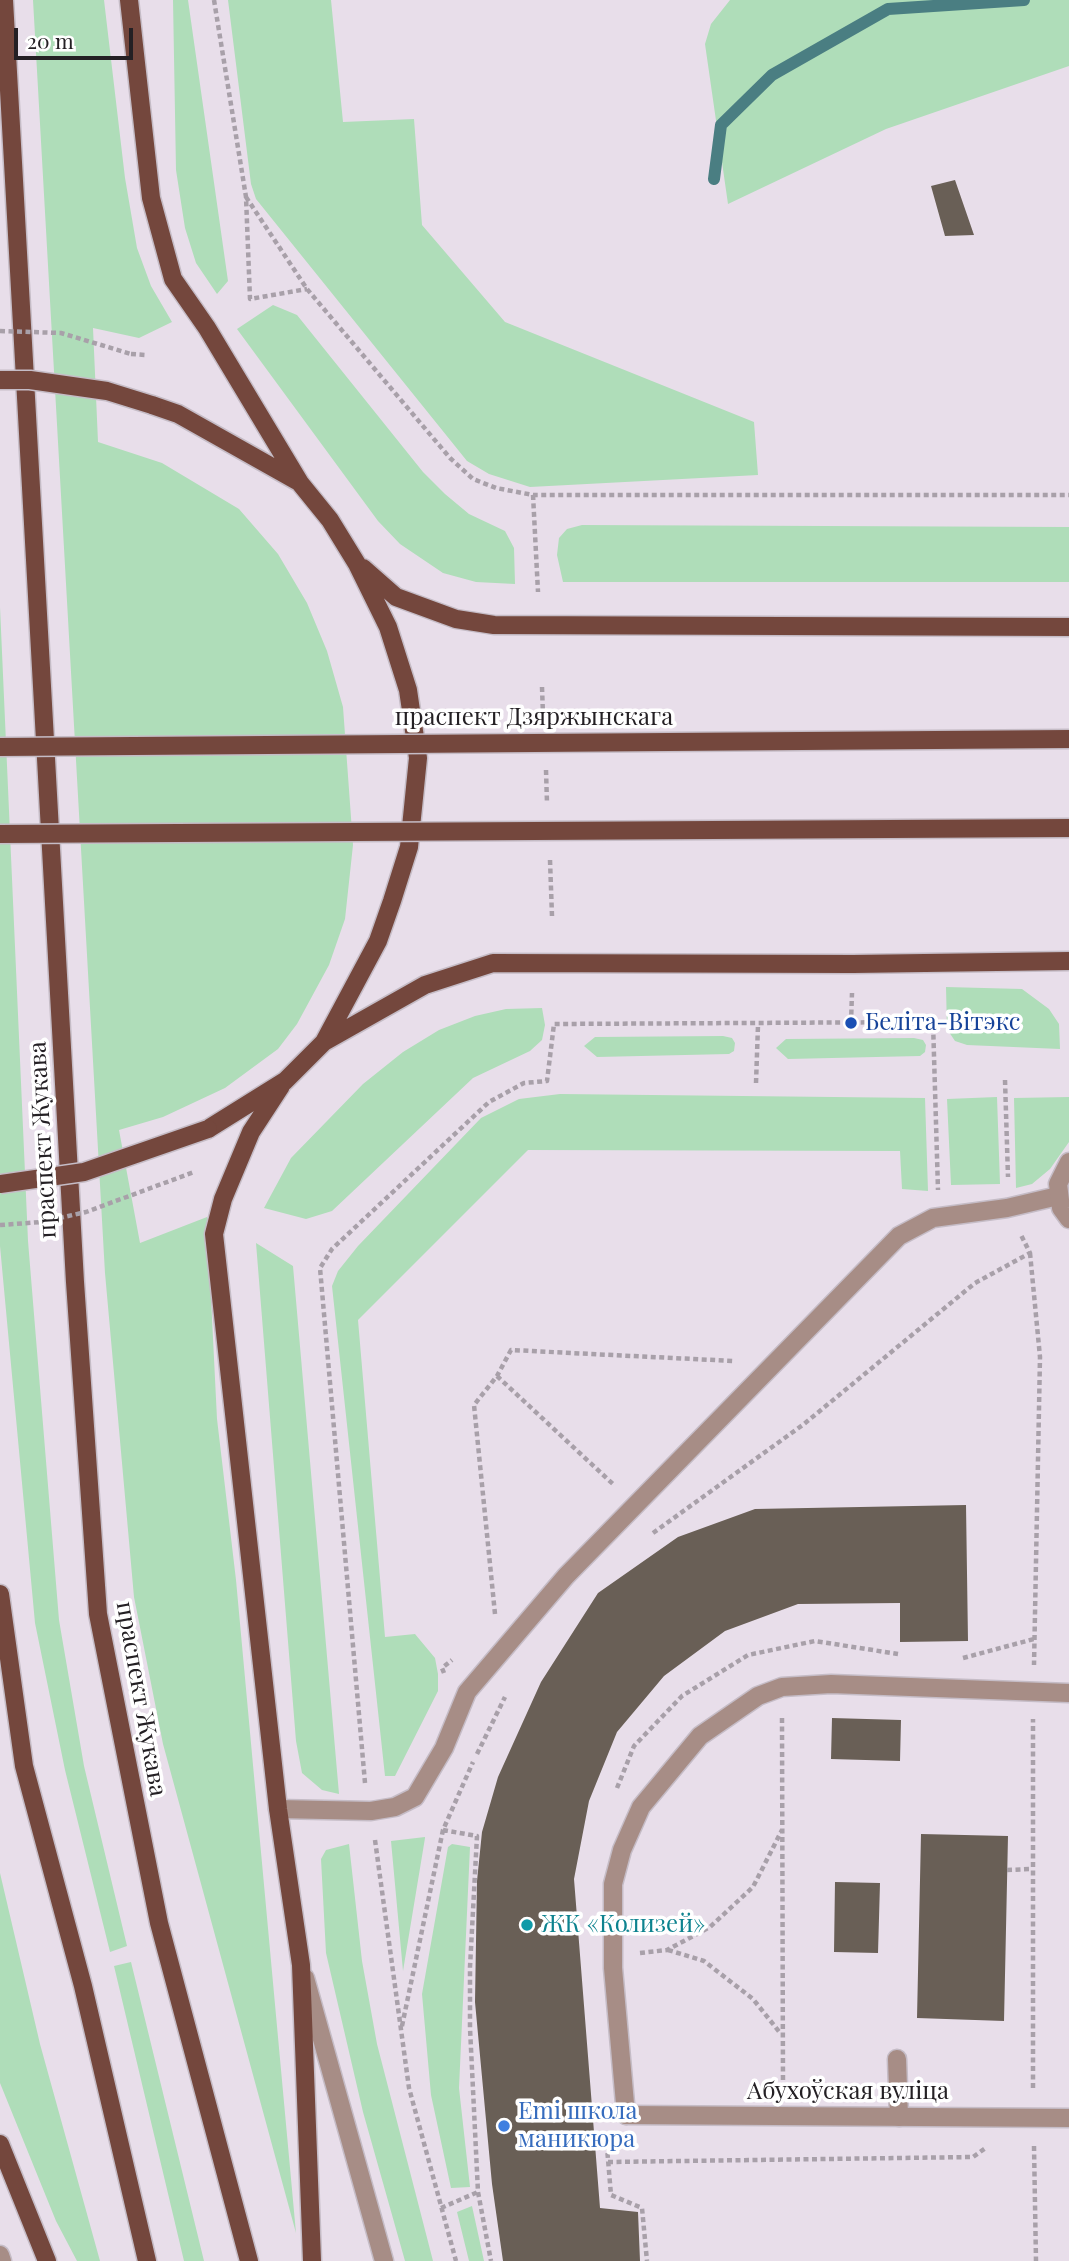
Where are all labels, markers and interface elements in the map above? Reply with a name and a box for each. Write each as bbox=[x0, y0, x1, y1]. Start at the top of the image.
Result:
scale bar bbox=[18, 14, 136, 58]
text: 20 m bbox=[27, 26, 74, 54]
street label: праспект Дзяржынскага bbox=[395, 704, 673, 732]
place label: Беліта-Вітэкс bbox=[865, 1009, 1020, 1037]
marker: Беліта-Вітэкс bbox=[843, 1015, 859, 1031]
street label: праспект Жукава bbox=[23, 1041, 63, 1239]
street label: праспект Жукава bbox=[110, 1599, 172, 1799]
place label: ЖК «Колизей» bbox=[541, 1911, 705, 1939]
marker: ЖК «Колизей» bbox=[519, 1917, 535, 1933]
street label: Абухоўская вуліца bbox=[747, 2078, 949, 2106]
place label: Emi школа маникюра bbox=[518, 2098, 638, 2154]
marker: Emi школа маникюра bbox=[496, 2118, 512, 2134]

